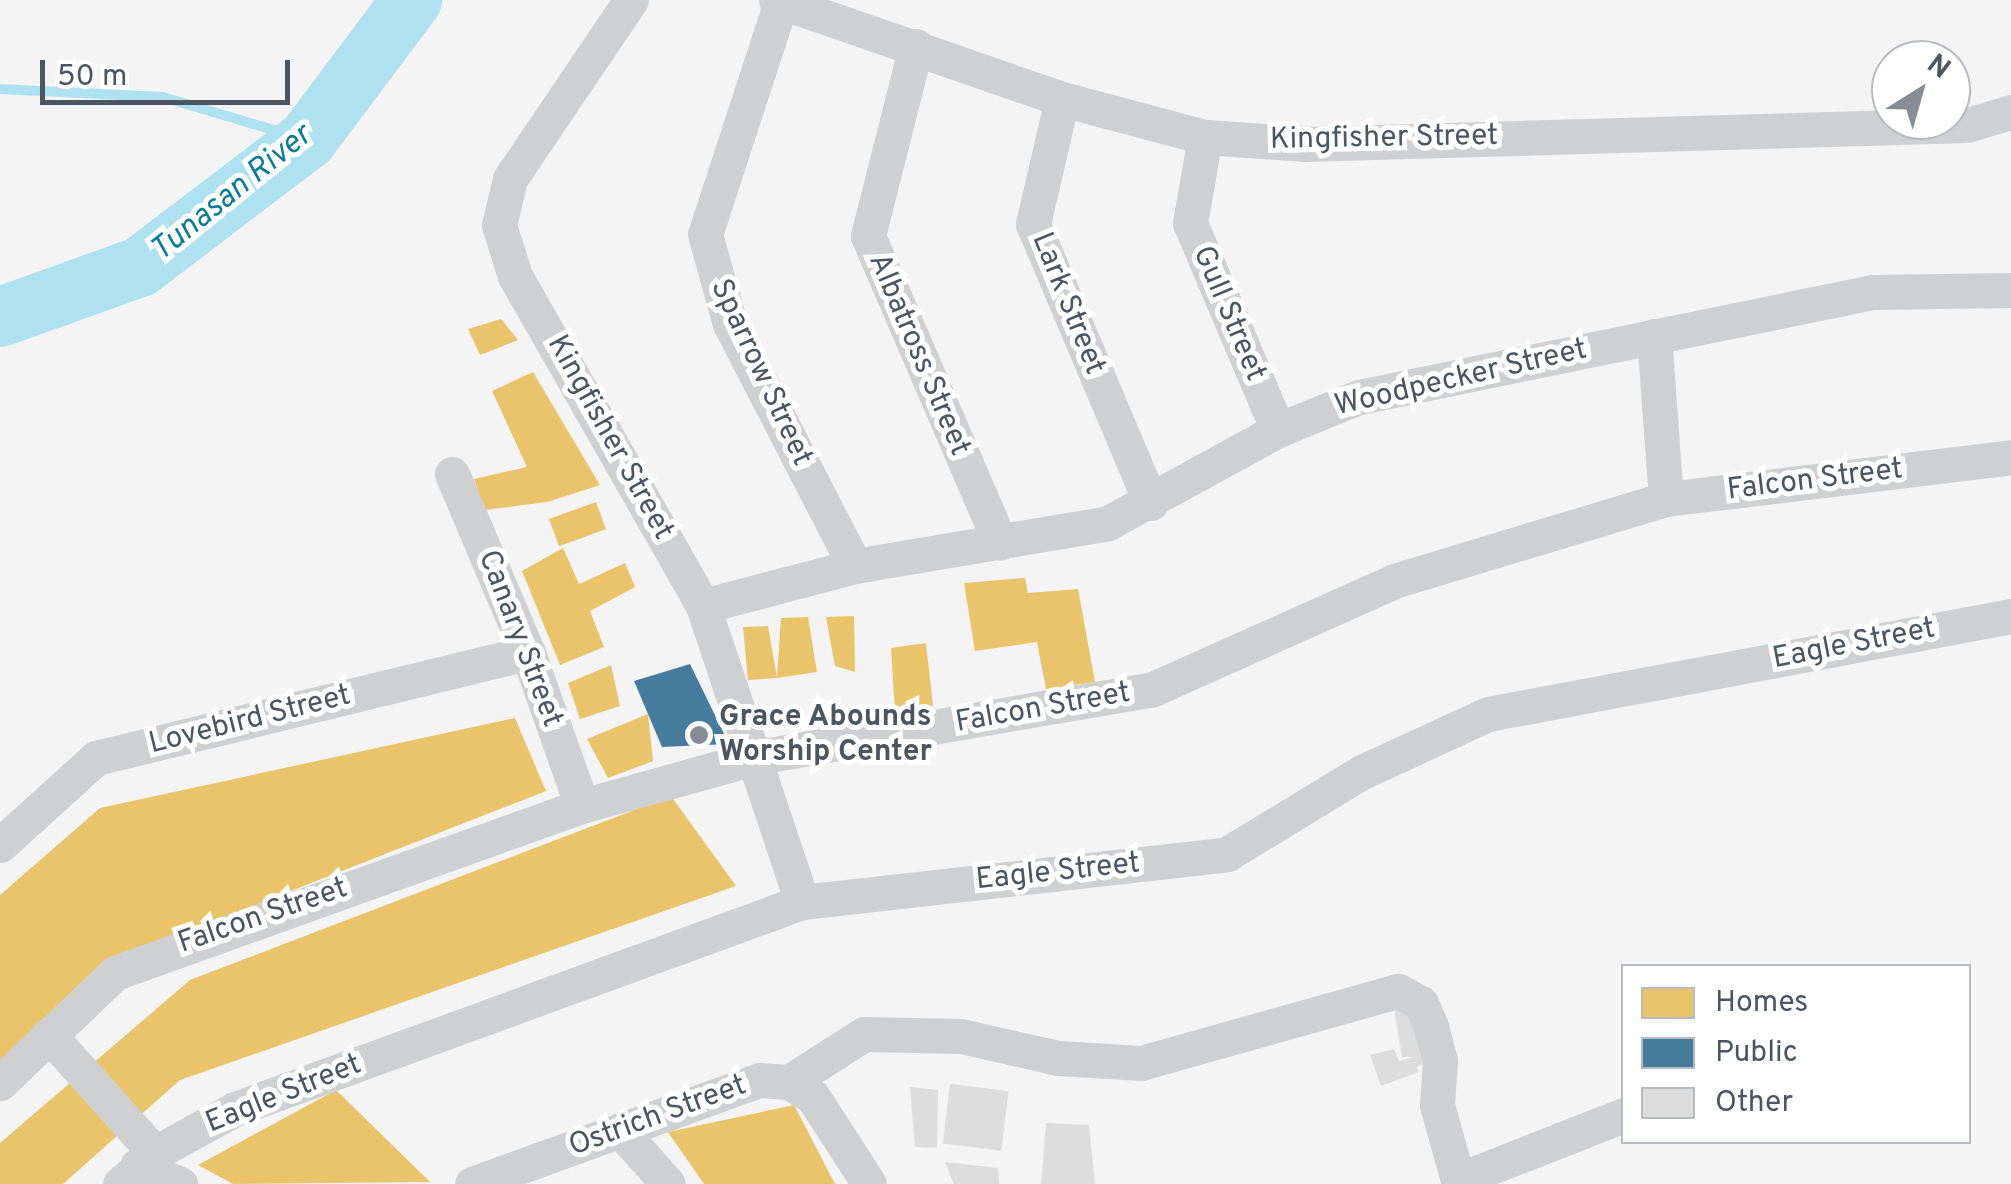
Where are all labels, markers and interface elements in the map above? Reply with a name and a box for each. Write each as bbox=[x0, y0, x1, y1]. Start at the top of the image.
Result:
scale bar bbox=[45, 40, 295, 102]
north arrow bbox=[1871, 40, 1971, 140]
text: N bbox=[1919, 47, 1957, 88]
text: 50 m bbox=[57, 59, 127, 96]
water label: Tunasan River bbox=[144, 117, 320, 271]
street label: Kingfisher Street bbox=[1269, 119, 1499, 159]
street label: Lark Street bbox=[1022, 228, 1112, 380]
street label: Gull Street bbox=[1184, 241, 1272, 387]
street label: Albatross Street bbox=[859, 248, 977, 462]
street label: Sparrow Street bbox=[701, 274, 819, 472]
street label: Kingfisher Street bbox=[538, 329, 680, 547]
street label: Woodpecker Street bbox=[1331, 332, 1591, 426]
street label: Falcon Street bbox=[1725, 452, 1905, 510]
street label: Canary Street bbox=[469, 546, 569, 732]
street label: Eagle Street bbox=[1770, 612, 1938, 678]
street label: Falcon Street bbox=[953, 676, 1133, 742]
street label: Lovebird Street bbox=[145, 679, 355, 763]
place label: Grace Abounds Worship Center bbox=[719, 700, 933, 770]
marker: Grace Abounds Worship Center bbox=[688, 724, 710, 746]
street label: Eagle Street bbox=[974, 846, 1142, 900]
street label: Falcon Street bbox=[174, 871, 352, 963]
legend bbox=[1621, 964, 1971, 1144]
text: Homes bbox=[1715, 985, 1808, 1022]
text: Public bbox=[1715, 1035, 1798, 1072]
street label: Eagle Street bbox=[201, 1047, 367, 1143]
street label: Ostrich Street bbox=[565, 1068, 751, 1166]
text: Other bbox=[1715, 1085, 1793, 1122]

